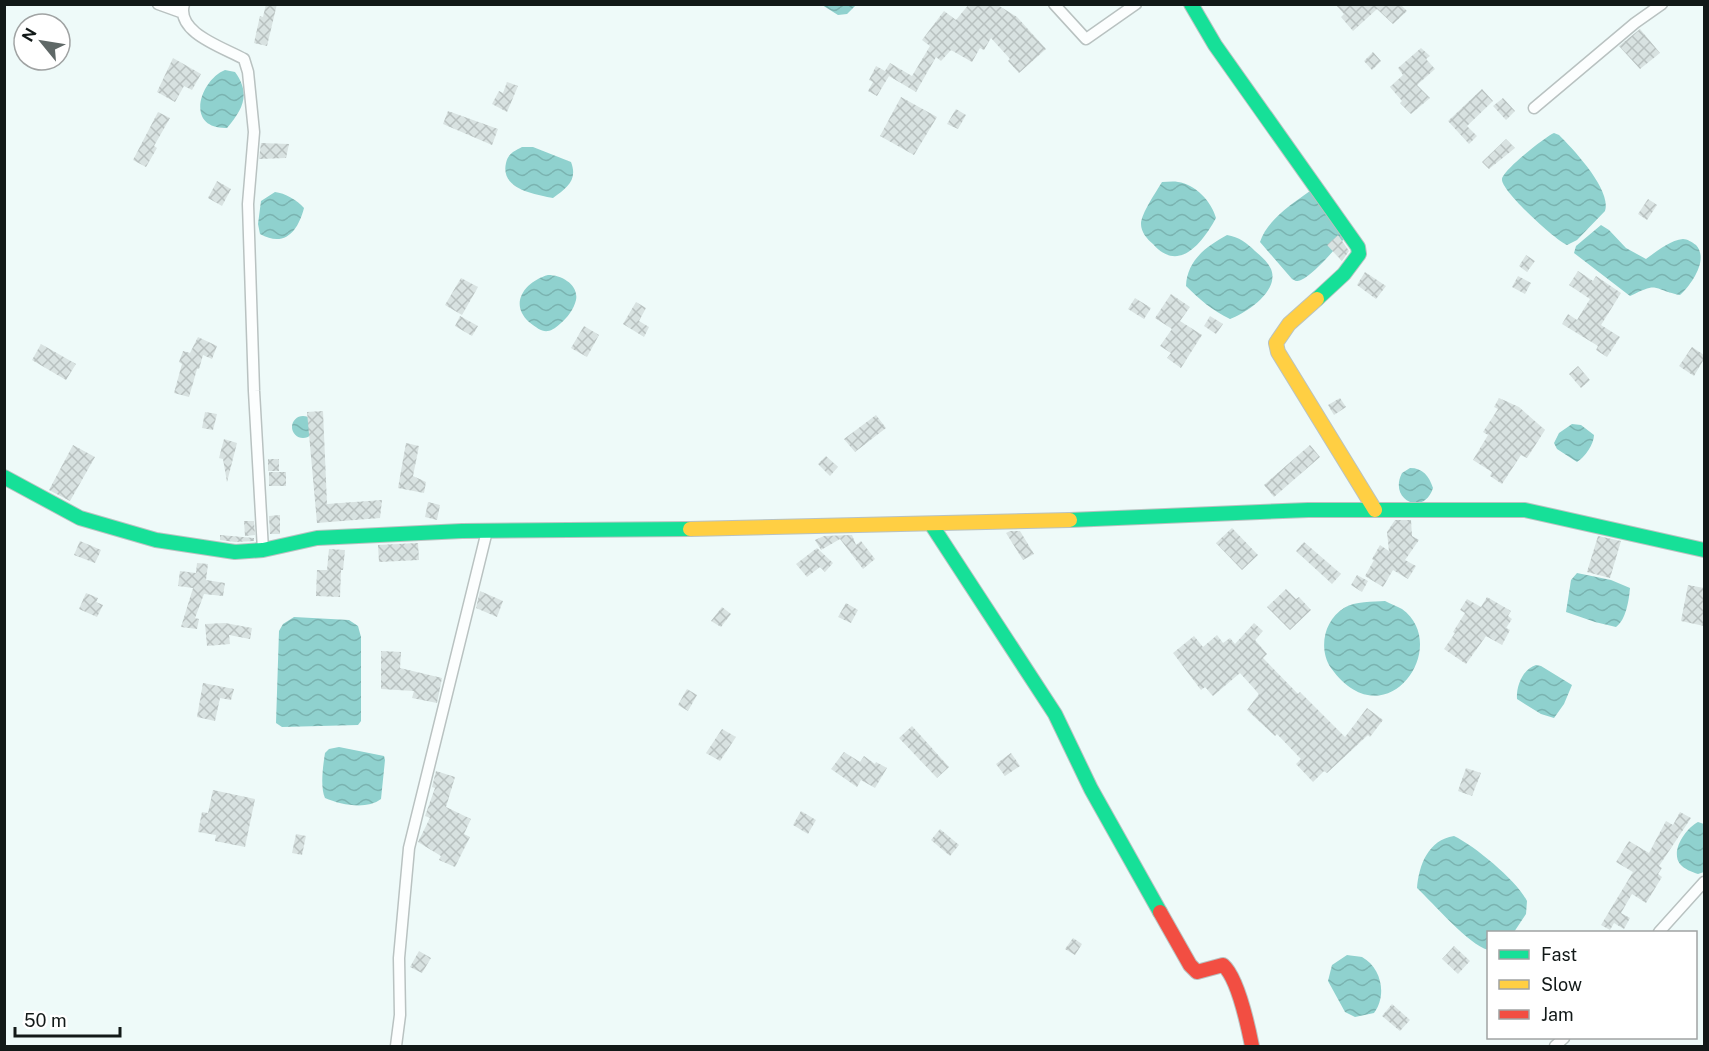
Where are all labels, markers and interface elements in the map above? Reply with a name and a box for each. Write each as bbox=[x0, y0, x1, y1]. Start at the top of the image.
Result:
north arrow bbox=[12, 12, 72, 72]
text: N bbox=[18, 25, 41, 45]
legend bbox=[1487, 931, 1697, 1039]
text: Fast bbox=[1541, 944, 1577, 965]
text: Slow bbox=[1541, 974, 1582, 995]
scale bar bbox=[15, 1000, 120, 1038]
text: Jam bbox=[1541, 1004, 1574, 1025]
text: 50 m bbox=[24, 1010, 67, 1031]

